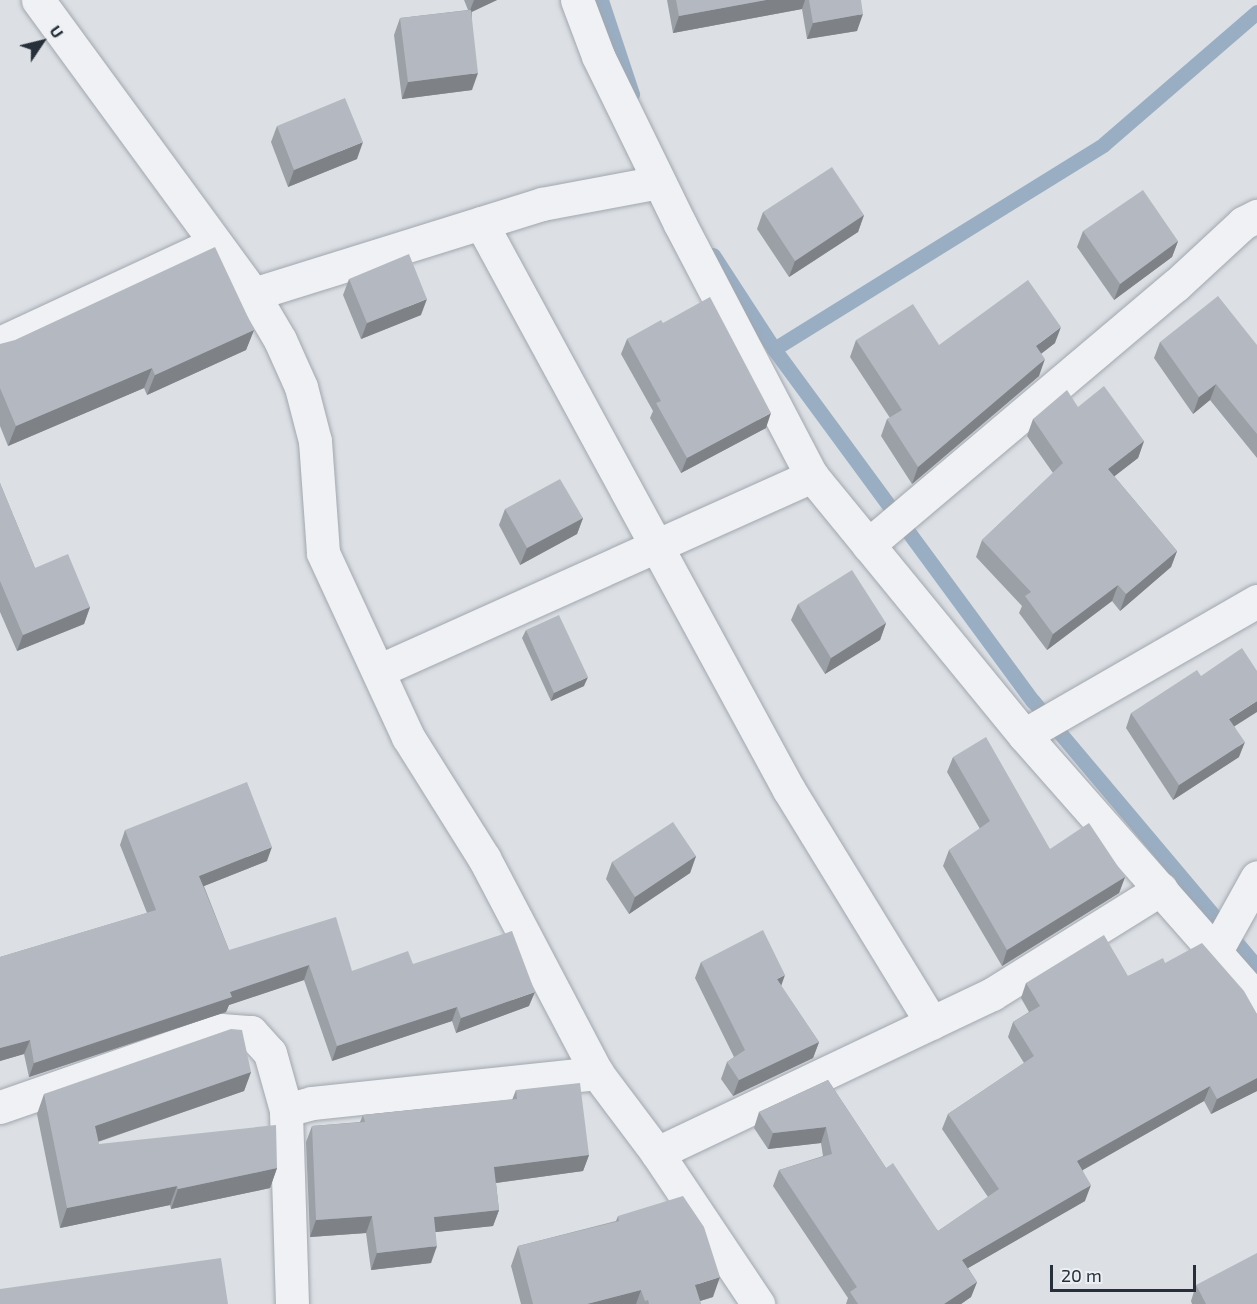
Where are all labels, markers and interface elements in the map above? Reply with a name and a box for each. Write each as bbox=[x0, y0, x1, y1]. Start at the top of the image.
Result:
north arrow bbox=[12, 12, 72, 72]
text: U bbox=[46, 21, 68, 41]
scale bar bbox=[1053, 1253, 1198, 1291]
text: 20 m bbox=[1061, 1264, 1102, 1286]

